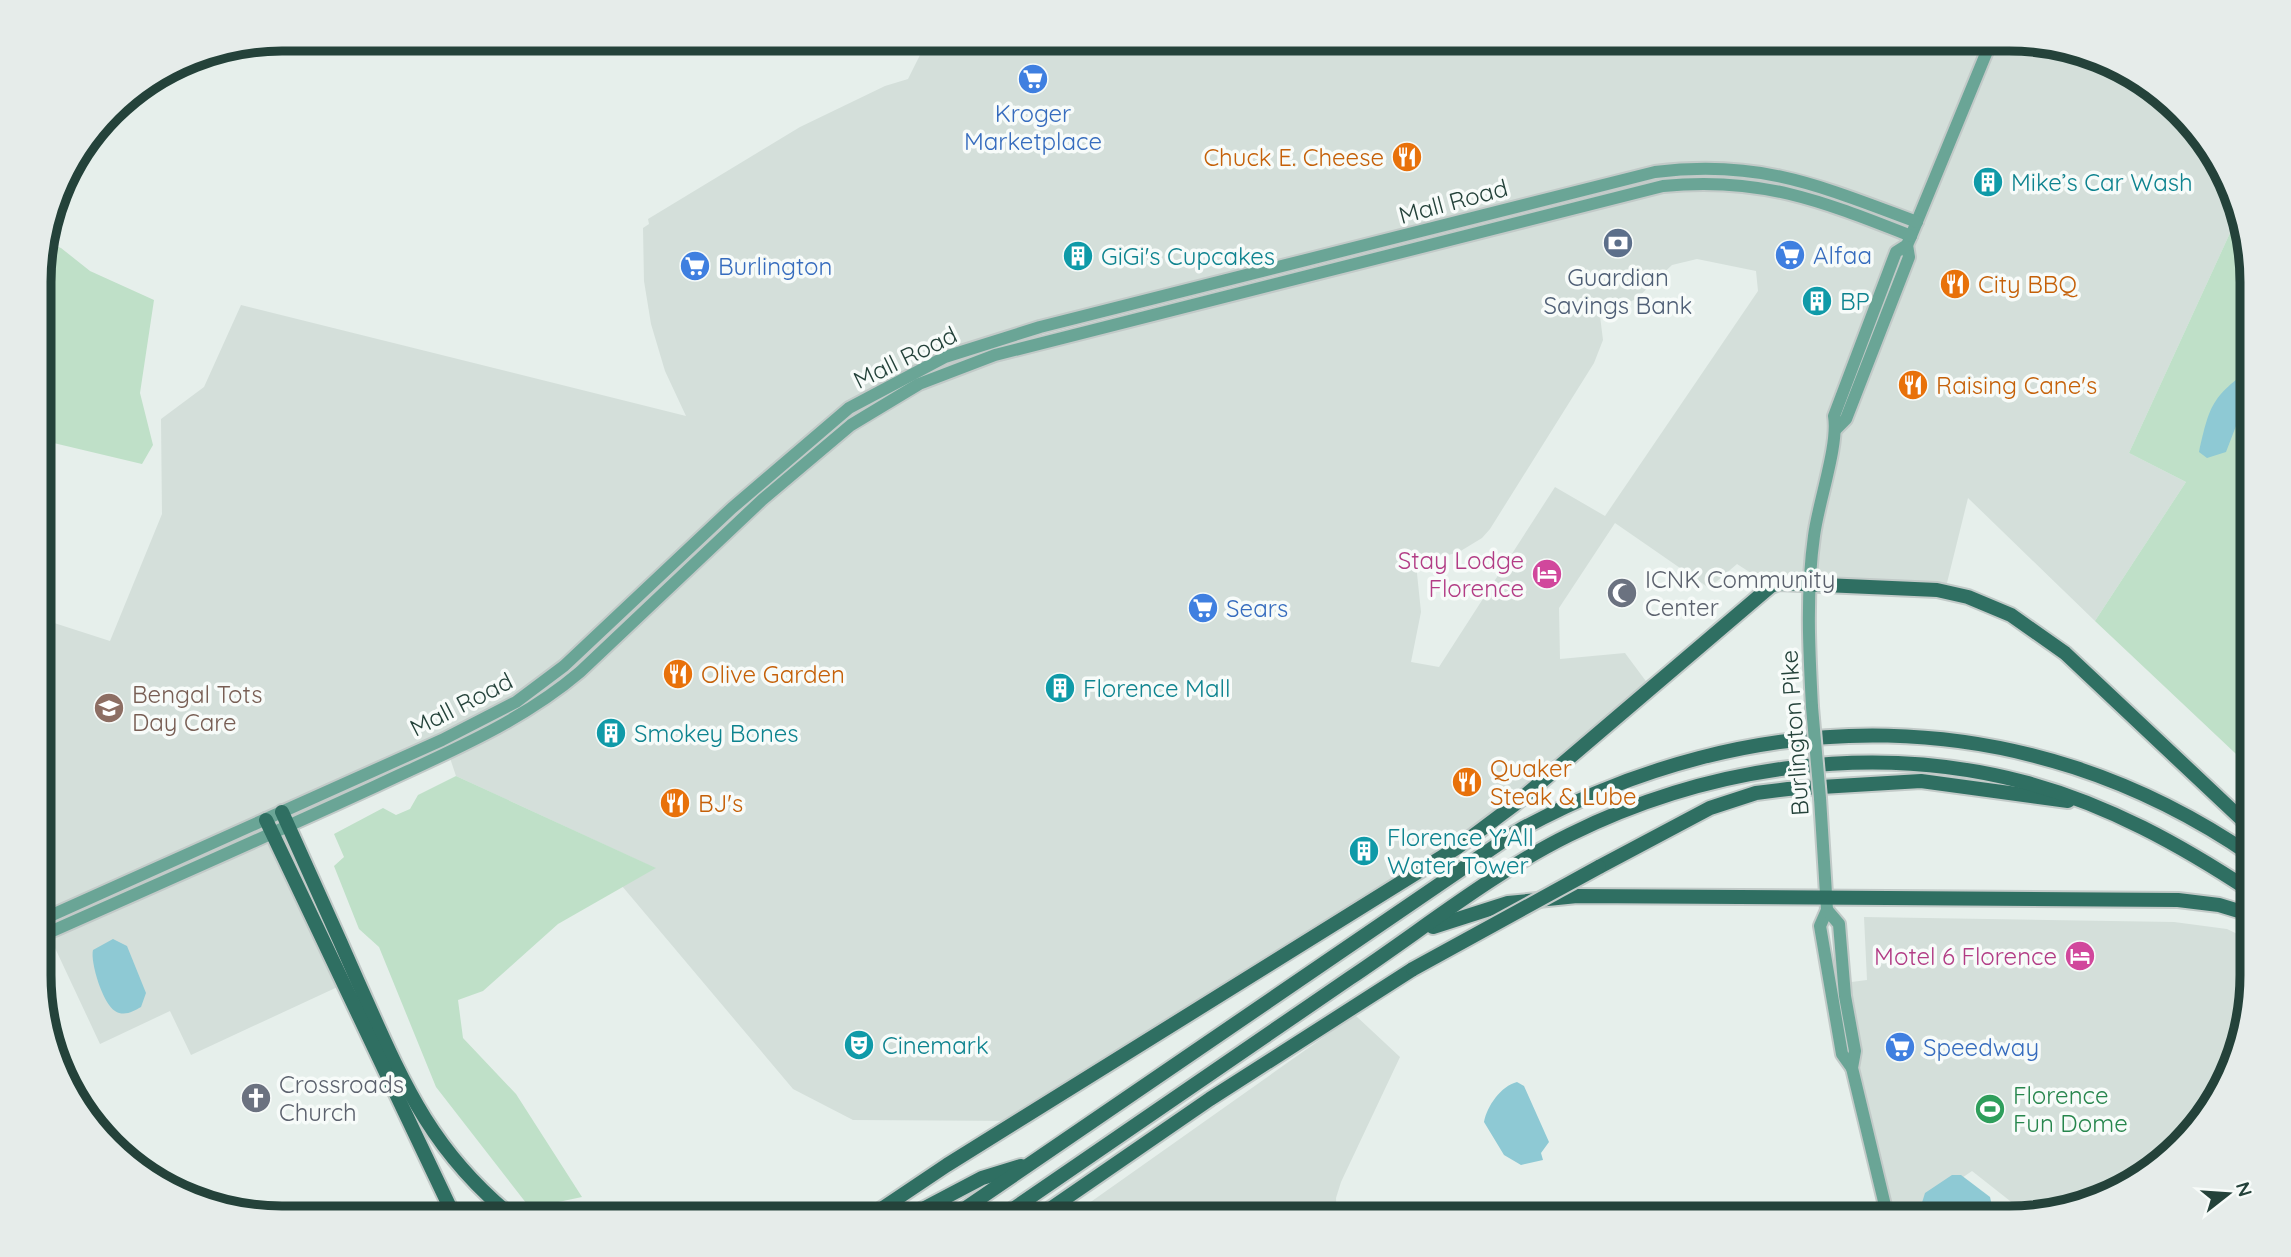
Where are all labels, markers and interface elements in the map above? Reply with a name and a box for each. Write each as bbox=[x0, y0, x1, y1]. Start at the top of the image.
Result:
supermarket icon: Kroger Marketplace bbox=[1016, 62, 1050, 96]
place label: Kroger Marketplace bbox=[964, 98, 1102, 156]
restaurant icon: Chuck E. Cheese bbox=[1390, 140, 1424, 174]
place label: Chuck E. Cheese bbox=[1203, 142, 1384, 172]
building icon: Mike’s Car Wash bbox=[1971, 165, 2005, 199]
place label: Mike’s Car Wash bbox=[2011, 167, 2193, 197]
street label: Mall Road bbox=[1395, 172, 1511, 230]
bank icon: Guardian Savings Bank bbox=[1601, 226, 1635, 260]
supermarket icon: Alfaa bbox=[1773, 238, 1807, 272]
building icon: GiGi's Cupcakes bbox=[1061, 239, 1095, 273]
place label: Alfaa bbox=[1813, 240, 1872, 270]
place label: GiGi's Cupcakes bbox=[1101, 241, 1275, 271]
supermarket icon: Burlington bbox=[678, 249, 712, 283]
place label: Burlington bbox=[718, 251, 832, 281]
place label: Guardian Savings Bank bbox=[1544, 262, 1692, 320]
restaurant icon: City BBQ bbox=[1938, 267, 1972, 301]
place label: City BBQ bbox=[1978, 269, 2078, 299]
building icon: BP bbox=[1800, 284, 1834, 318]
place label: BP bbox=[1840, 286, 1870, 316]
street label: Mall Road bbox=[848, 319, 962, 395]
restaurant icon: Raising Cane's bbox=[1896, 368, 1930, 402]
place label: Raising Cane's bbox=[1936, 370, 2097, 400]
place label: Stay Lodge Florence bbox=[1398, 545, 1524, 603]
hotel icon: Stay Lodge Florence bbox=[1530, 557, 1564, 591]
place label: ICNK Community Center bbox=[1645, 564, 1835, 622]
mosque icon: ICNK Community Center bbox=[1605, 576, 1639, 610]
supermarket icon: Sears bbox=[1186, 591, 1220, 625]
place label: Sears bbox=[1226, 593, 1288, 623]
street label: Burlington Pike bbox=[1773, 649, 1815, 817]
restaurant icon: Olive Garden bbox=[661, 657, 695, 691]
place label: Olive Garden bbox=[701, 659, 845, 689]
street label: Mall Road bbox=[405, 665, 517, 743]
building icon: Florence Mall bbox=[1043, 671, 1077, 705]
place label: Florence Mall bbox=[1083, 673, 1230, 703]
place label: Bengal Tots Day Care bbox=[132, 679, 263, 737]
school or university icon: Bengal Tots Day Care bbox=[92, 691, 126, 725]
building icon: Smokey Bones bbox=[594, 716, 628, 750]
place label: Smokey Bones bbox=[634, 718, 799, 748]
place label: Quaker Steak & Lube bbox=[1490, 753, 1636, 811]
restaurant icon: Quaker Steak & Lube bbox=[1450, 765, 1484, 799]
restaurant icon: BJ's bbox=[658, 786, 692, 820]
place label: BJ's bbox=[698, 788, 743, 818]
place label: Florence Y’All Water Tower bbox=[1387, 822, 1534, 880]
building icon: Florence Y’All Water Tower bbox=[1347, 834, 1381, 868]
hotel icon: Motel 6 Florence bbox=[2063, 939, 2097, 973]
place label: Motel 6 Florence bbox=[1874, 941, 2057, 971]
theatre icon: Cinemark bbox=[842, 1028, 876, 1062]
place label: Cinemark bbox=[882, 1030, 989, 1060]
supermarket icon: Speedway bbox=[1883, 1030, 1917, 1064]
place label: Speedway bbox=[1923, 1032, 2039, 1062]
place label: Crossroads Church bbox=[279, 1069, 404, 1127]
place label: Florence Fun Dome bbox=[2013, 1080, 2128, 1138]
church icon: Crossroads Church bbox=[239, 1081, 273, 1115]
sports icon: Florence Fun Dome bbox=[1973, 1092, 2007, 1126]
north arrow bbox=[2193, 1159, 2263, 1229]
text: N bbox=[2231, 1179, 2258, 1199]

